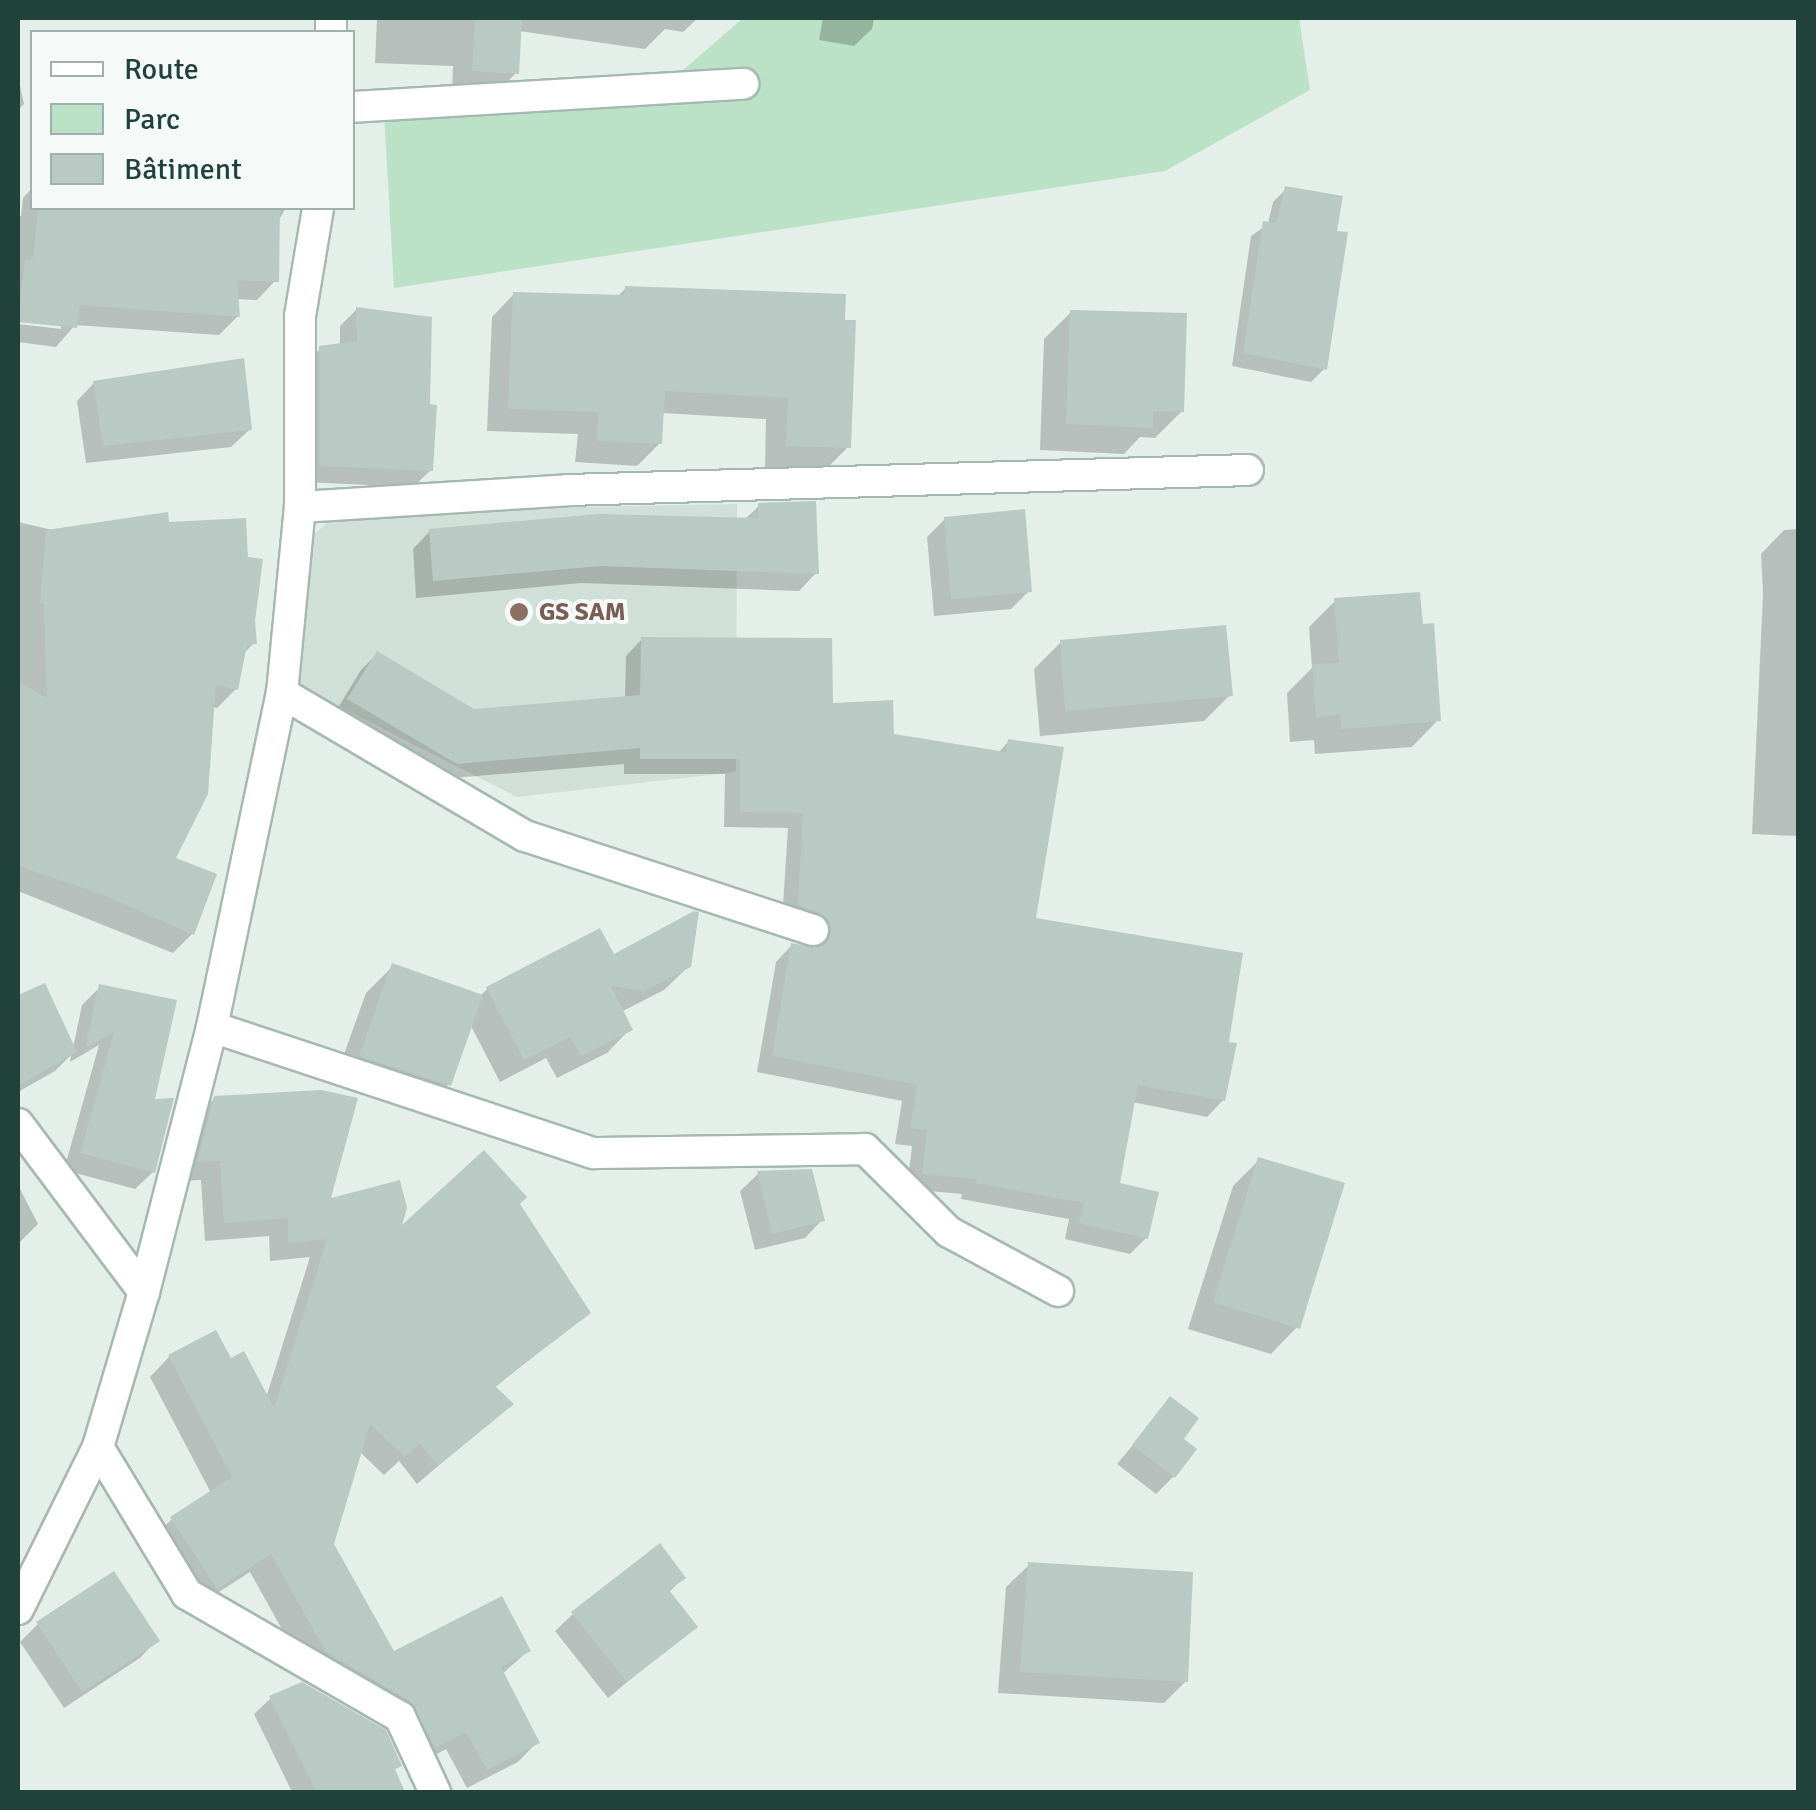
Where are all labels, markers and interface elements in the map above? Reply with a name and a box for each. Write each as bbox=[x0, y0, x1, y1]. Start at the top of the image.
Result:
legend bbox=[30, 30, 355, 210]
text: Route bbox=[124, 51, 199, 88]
text: Parc bbox=[124, 101, 180, 138]
text: Bâtiment bbox=[124, 151, 242, 188]
place label: GS SAM bbox=[539, 597, 625, 627]
marker: GS SAM bbox=[508, 601, 530, 623]

